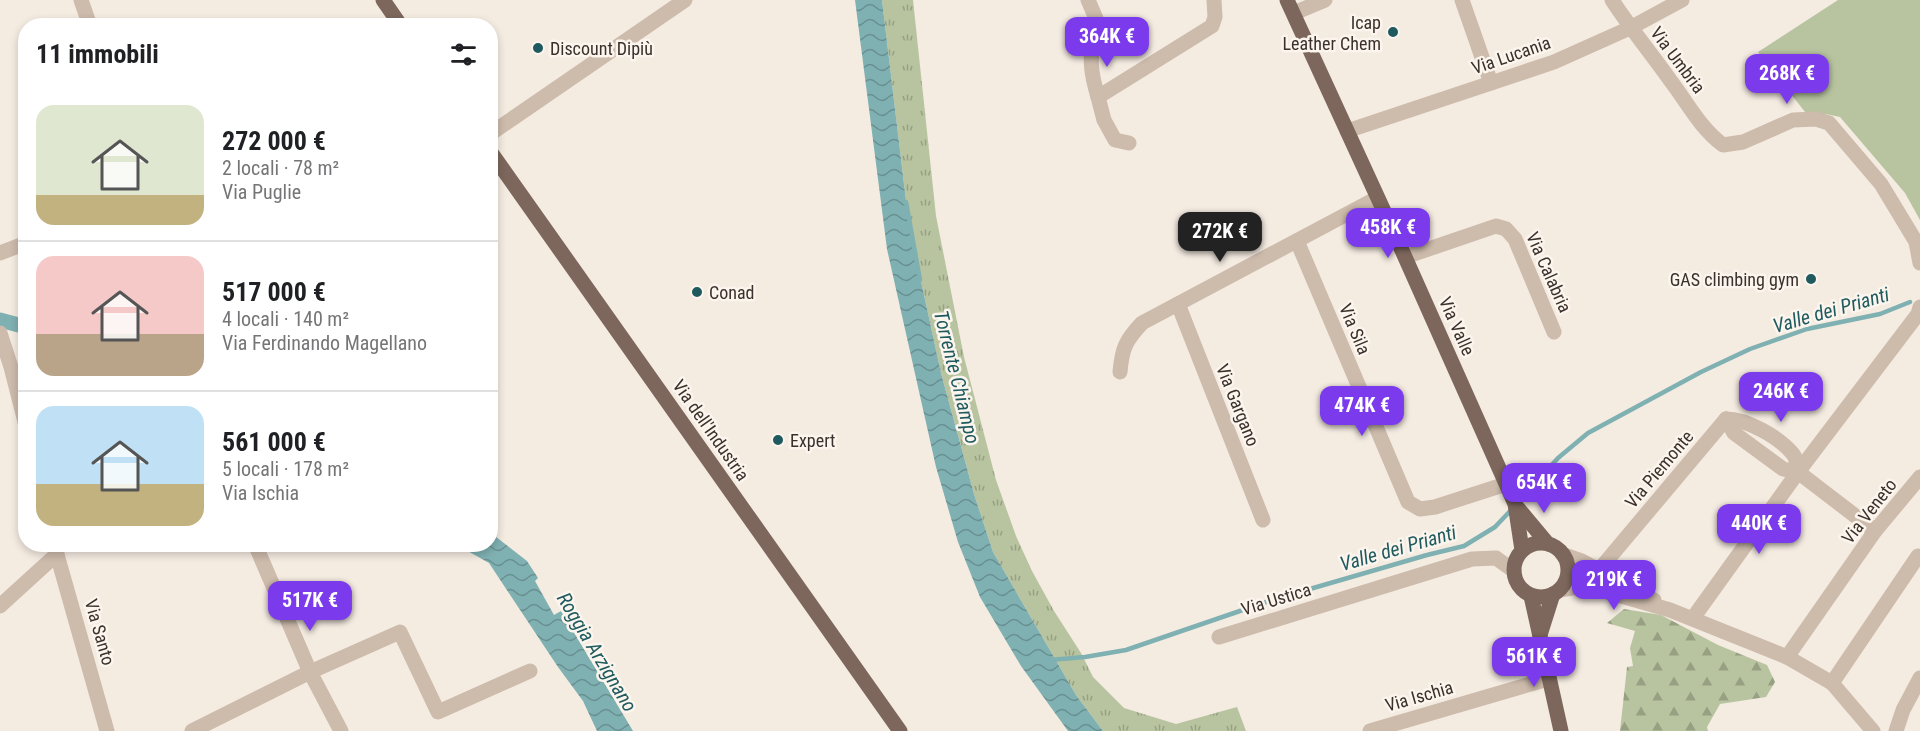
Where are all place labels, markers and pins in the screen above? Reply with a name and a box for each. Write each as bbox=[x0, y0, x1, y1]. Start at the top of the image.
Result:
place label: Icap Leather Chem bbox=[1282, 12, 1381, 54]
pin: 364K € bbox=[1058, 17, 1156, 68]
marker: Icap Leather Chem bbox=[1386, 25, 1400, 39]
place label: Discount Dipiù bbox=[550, 38, 653, 59]
marker: Discount Dipiù bbox=[531, 41, 545, 55]
pin: 268K € bbox=[1738, 54, 1836, 105]
pin: 458K € bbox=[1339, 208, 1437, 259]
pin: 272K € bbox=[1171, 212, 1269, 263]
place label: GAS climbing gym bbox=[1670, 269, 1799, 290]
marker: GAS climbing gym bbox=[1804, 272, 1818, 286]
place label: Conad bbox=[709, 282, 755, 303]
marker: Conad bbox=[690, 285, 704, 299]
pin: 246K € bbox=[1732, 372, 1830, 423]
pin: 474K € bbox=[1313, 386, 1411, 437]
place label: Expert bbox=[790, 430, 835, 451]
marker: Expert bbox=[771, 433, 785, 447]
pin: 654K € bbox=[1495, 463, 1593, 514]
pin: 440K € bbox=[1710, 504, 1808, 555]
pin: 219K € bbox=[1565, 560, 1663, 611]
pin: 517K € bbox=[261, 581, 359, 632]
pin: 561K € bbox=[1485, 637, 1583, 688]

